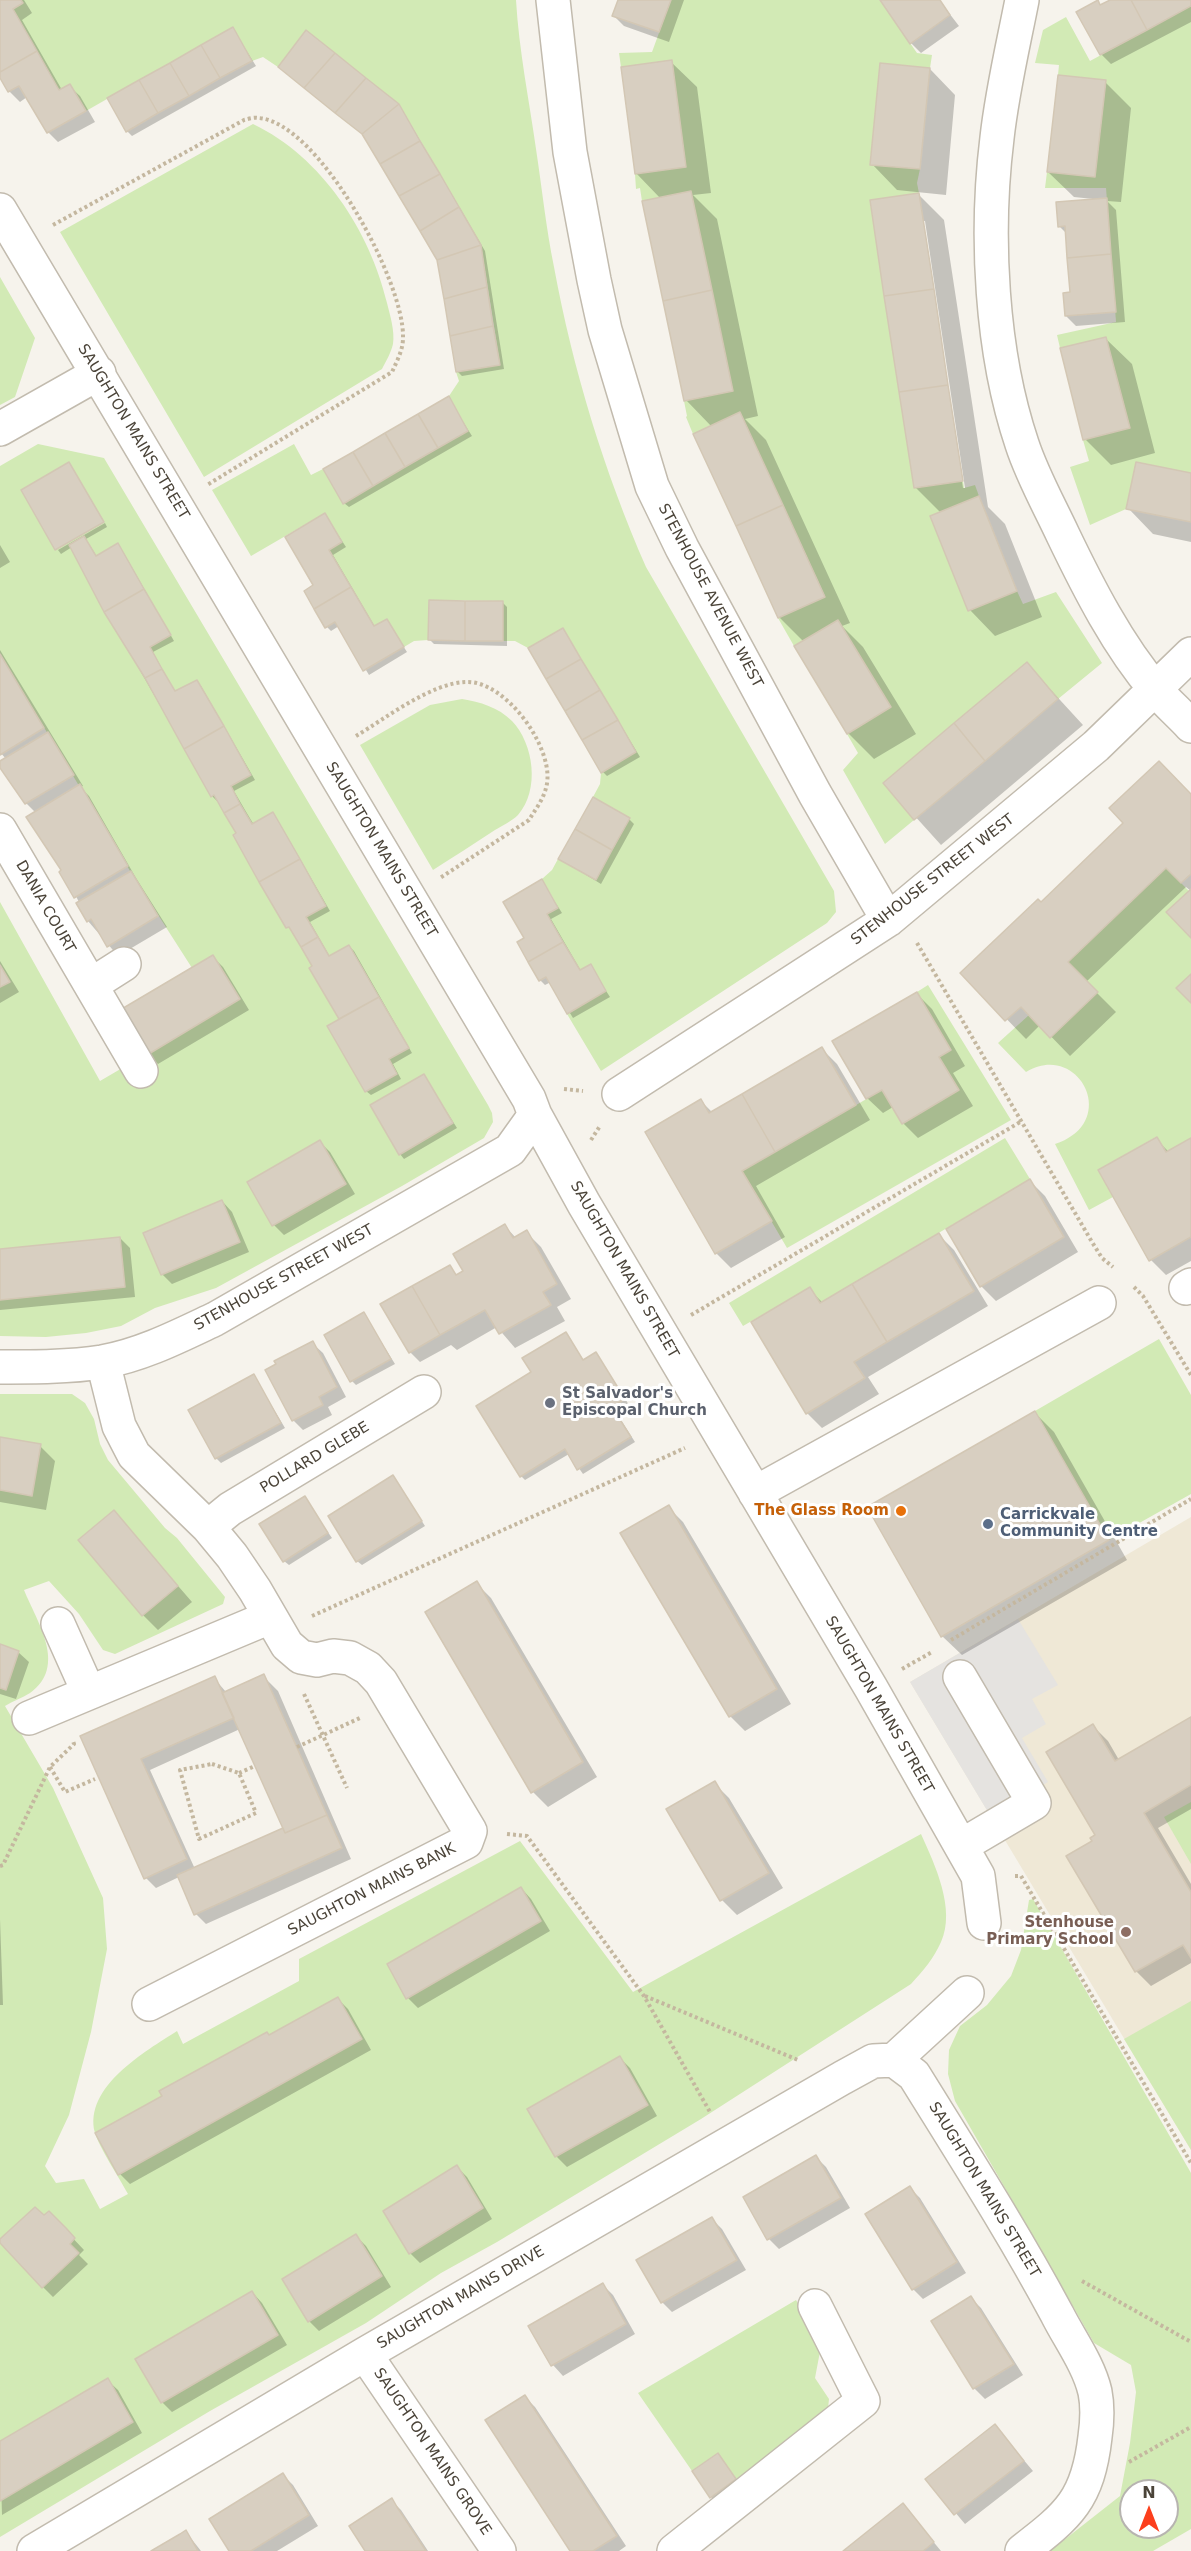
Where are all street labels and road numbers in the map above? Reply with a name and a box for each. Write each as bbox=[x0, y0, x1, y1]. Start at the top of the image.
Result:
street label: SAUGHTON MAINS STREET bbox=[73, 341, 193, 523]
street label: STENHOUSE AVENUE WEST bbox=[654, 501, 766, 691]
street label: SAUGHTON MAINS STREET bbox=[321, 759, 441, 941]
street label: STENHOUSE STREET WEST bbox=[848, 811, 1018, 949]
street label: DANIA COURT bbox=[11, 857, 79, 957]
street label: SAUGHTON MAINS STREET bbox=[566, 1178, 682, 1362]
street label: STENHOUSE STREET WEST bbox=[191, 1221, 377, 1335]
street label: POLLARD GLEBE bbox=[257, 1418, 373, 1498]
street label: SAUGHTON MAINS STREET bbox=[821, 1613, 937, 1797]
street label: SAUGHTON MAINS BANK bbox=[285, 1840, 459, 1940]
street label: SAUGHTON MAINS STREET bbox=[924, 2099, 1044, 2281]
street label: SAUGHTON MAINS DRIVE bbox=[374, 2243, 548, 2353]
street label: SAUGHTON MAINS GROVE bbox=[369, 2365, 495, 2539]

